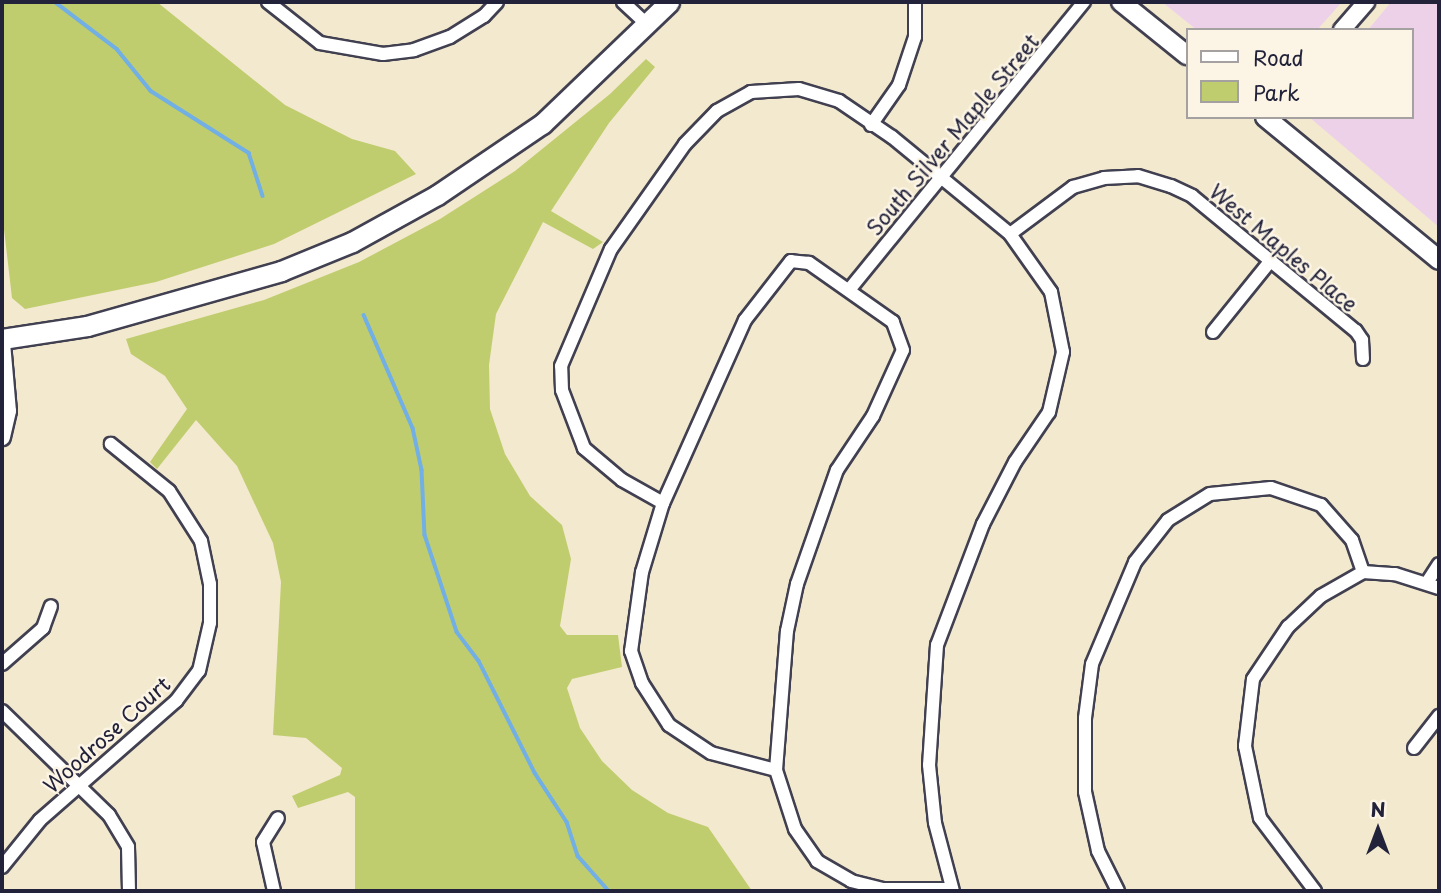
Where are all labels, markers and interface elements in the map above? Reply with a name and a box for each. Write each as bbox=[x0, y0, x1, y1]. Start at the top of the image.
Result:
street label: South Silver Maple Street bbox=[859, 26, 1045, 242]
legend bbox=[1186, 28, 1413, 119]
text: Road bbox=[1253, 41, 1304, 73]
text: Park bbox=[1253, 76, 1300, 108]
street label: West Maples Place bbox=[1204, 177, 1364, 317]
street label: Woodrose Court bbox=[37, 670, 175, 798]
north arrow bbox=[1343, 795, 1413, 865]
text: N bbox=[1370, 795, 1386, 823]

